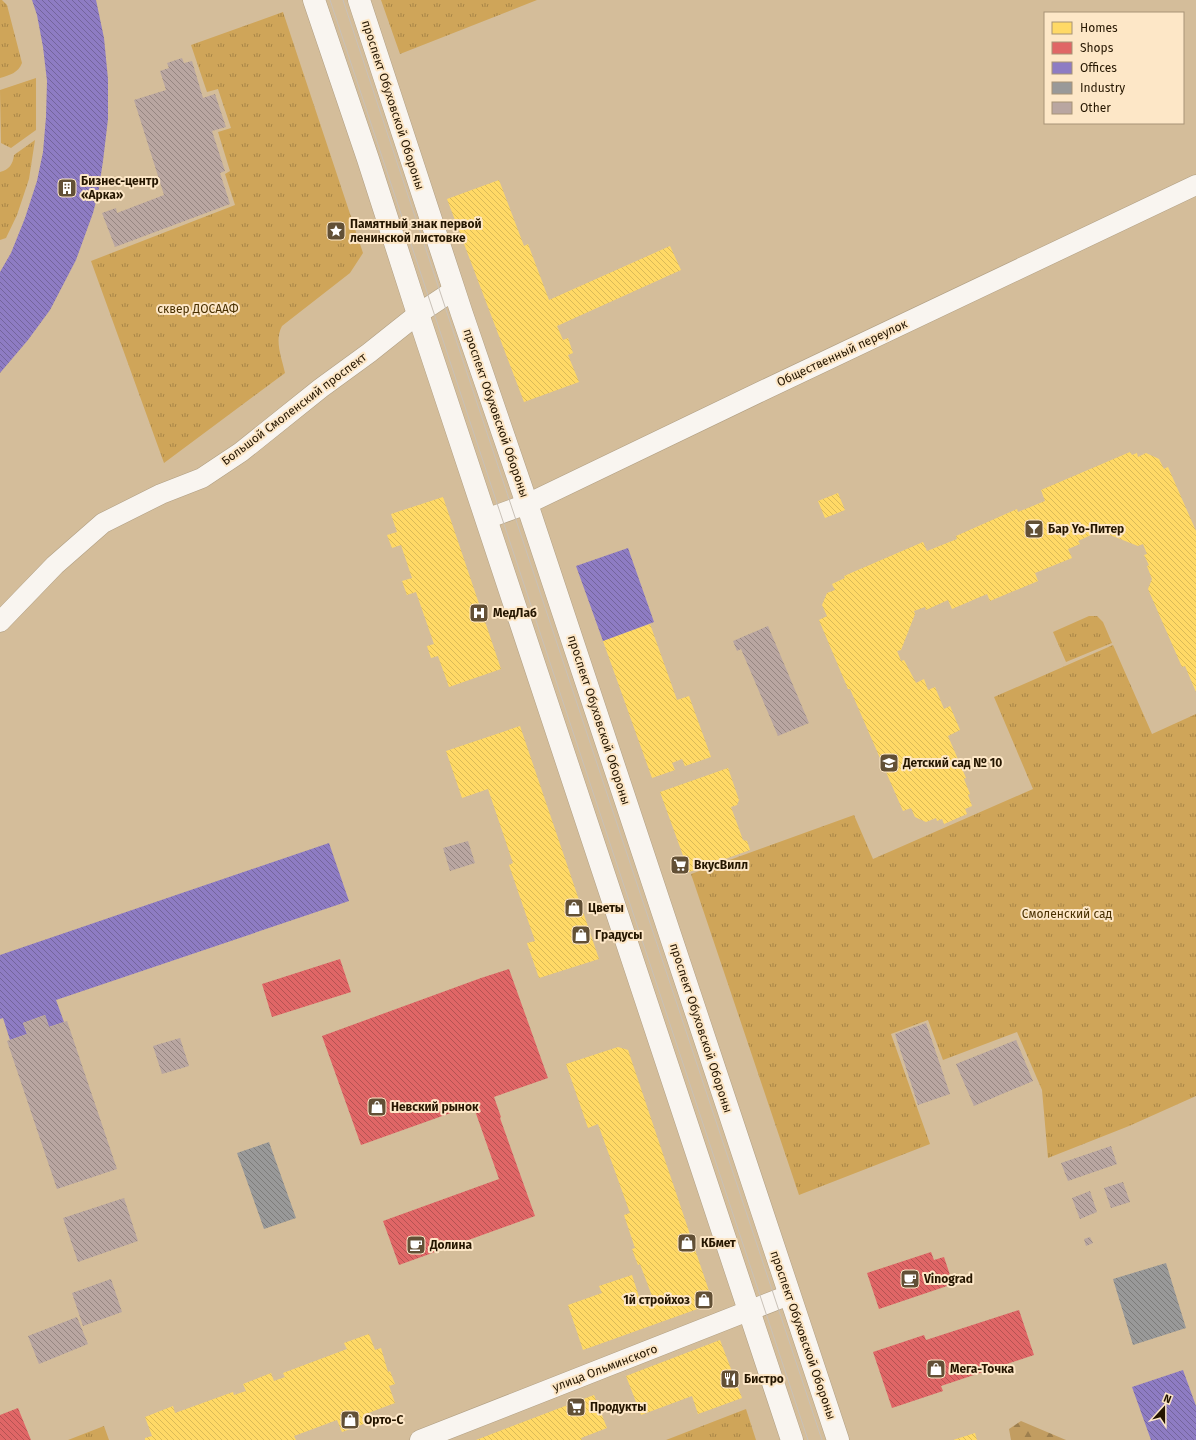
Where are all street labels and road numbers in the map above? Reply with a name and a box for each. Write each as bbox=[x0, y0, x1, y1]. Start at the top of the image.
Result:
street label: проспект Обуховской Обороны bbox=[359, 18, 427, 192]
street label: Общественный переулок bbox=[775, 316, 910, 389]
street label: проспект Обуховской Обороны bbox=[460, 327, 532, 499]
street label: Большой Смоленский проспект bbox=[219, 350, 370, 468]
street label: проспект Обуховской Обороны bbox=[565, 633, 633, 807]
street label: проспект Обуховской Обороны bbox=[667, 941, 735, 1115]
street label: проспект Обуховской Обороны bbox=[767, 1249, 839, 1421]
street label: улица Ольминского bbox=[551, 1342, 659, 1394]

